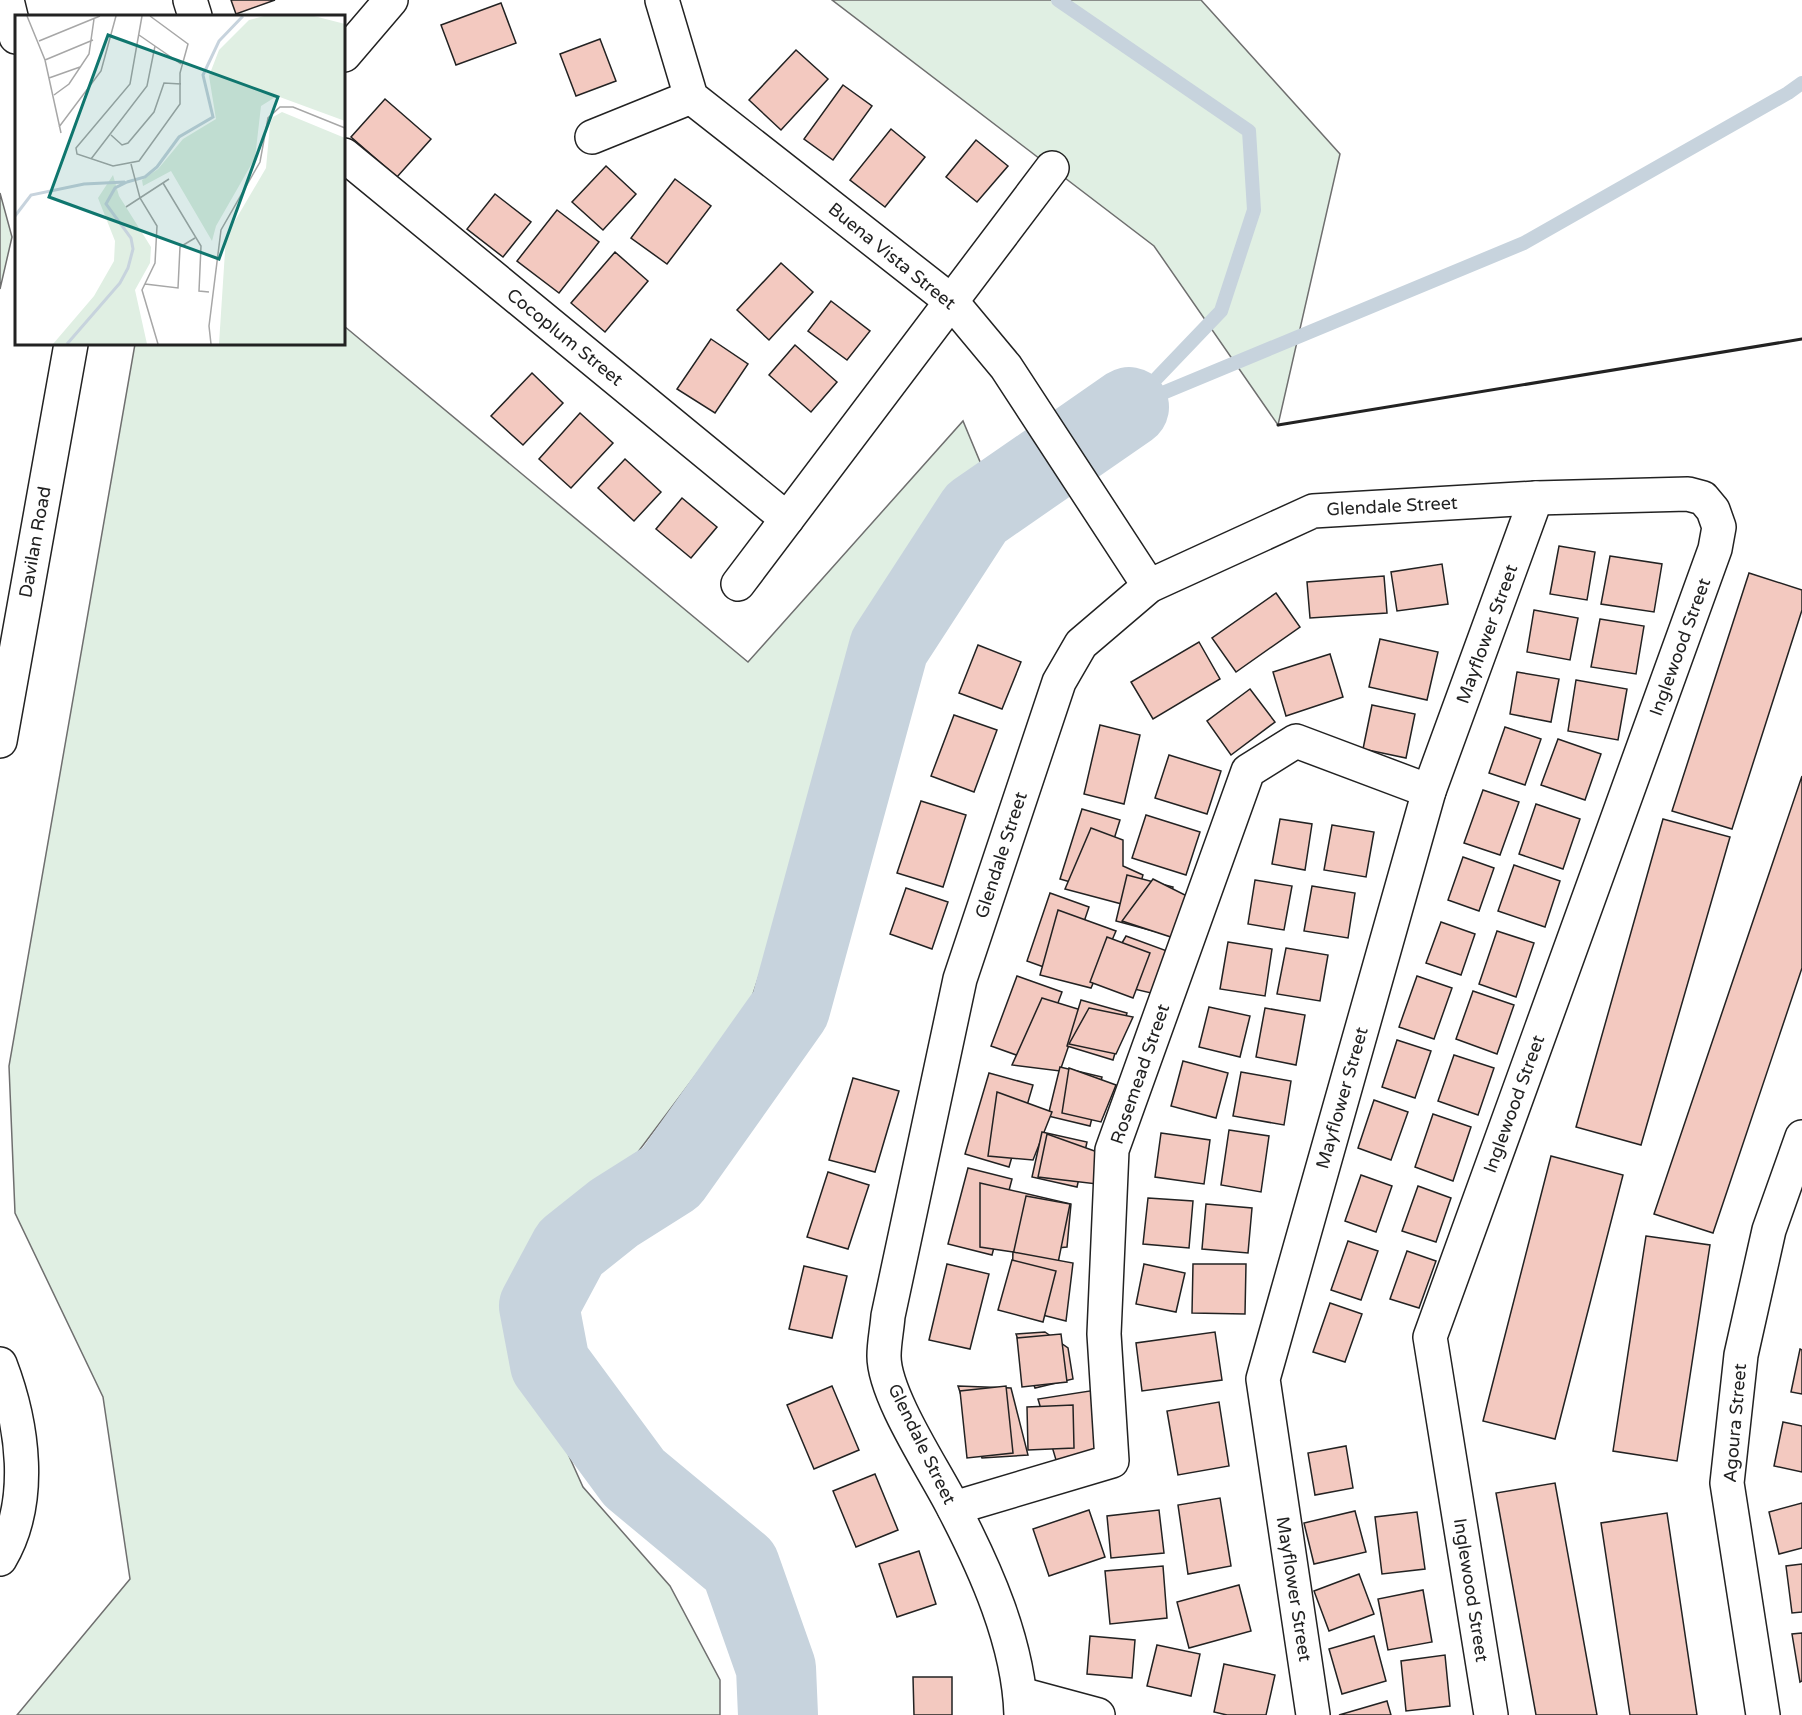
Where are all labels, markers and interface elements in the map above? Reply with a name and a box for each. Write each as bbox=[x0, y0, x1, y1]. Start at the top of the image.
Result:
inset map bbox=[15, 15, 345, 345]
street label: Buena Vista Street bbox=[824, 198, 960, 314]
street label: Cocoplum Street bbox=[502, 283, 628, 391]
street label: Davilan Road bbox=[14, 485, 56, 599]
street label: Glendale Street bbox=[1326, 492, 1458, 520]
street label: Mayflower Street bbox=[1452, 561, 1522, 707]
street label: Inglewood Street bbox=[1645, 575, 1715, 719]
street label: Glendale Street bbox=[970, 789, 1032, 921]
street label: Rosemead Street bbox=[1106, 1001, 1174, 1147]
street label: Mayflower Street bbox=[1311, 1024, 1373, 1171]
street label: Inglewood Street bbox=[1479, 1032, 1549, 1176]
street label: Agoura Street bbox=[1719, 1362, 1751, 1484]
street label: Glendale Street bbox=[883, 1380, 961, 1508]
street label: Mayflower Street bbox=[1272, 1515, 1316, 1663]
street label: Inglewood Street bbox=[1449, 1516, 1493, 1664]

